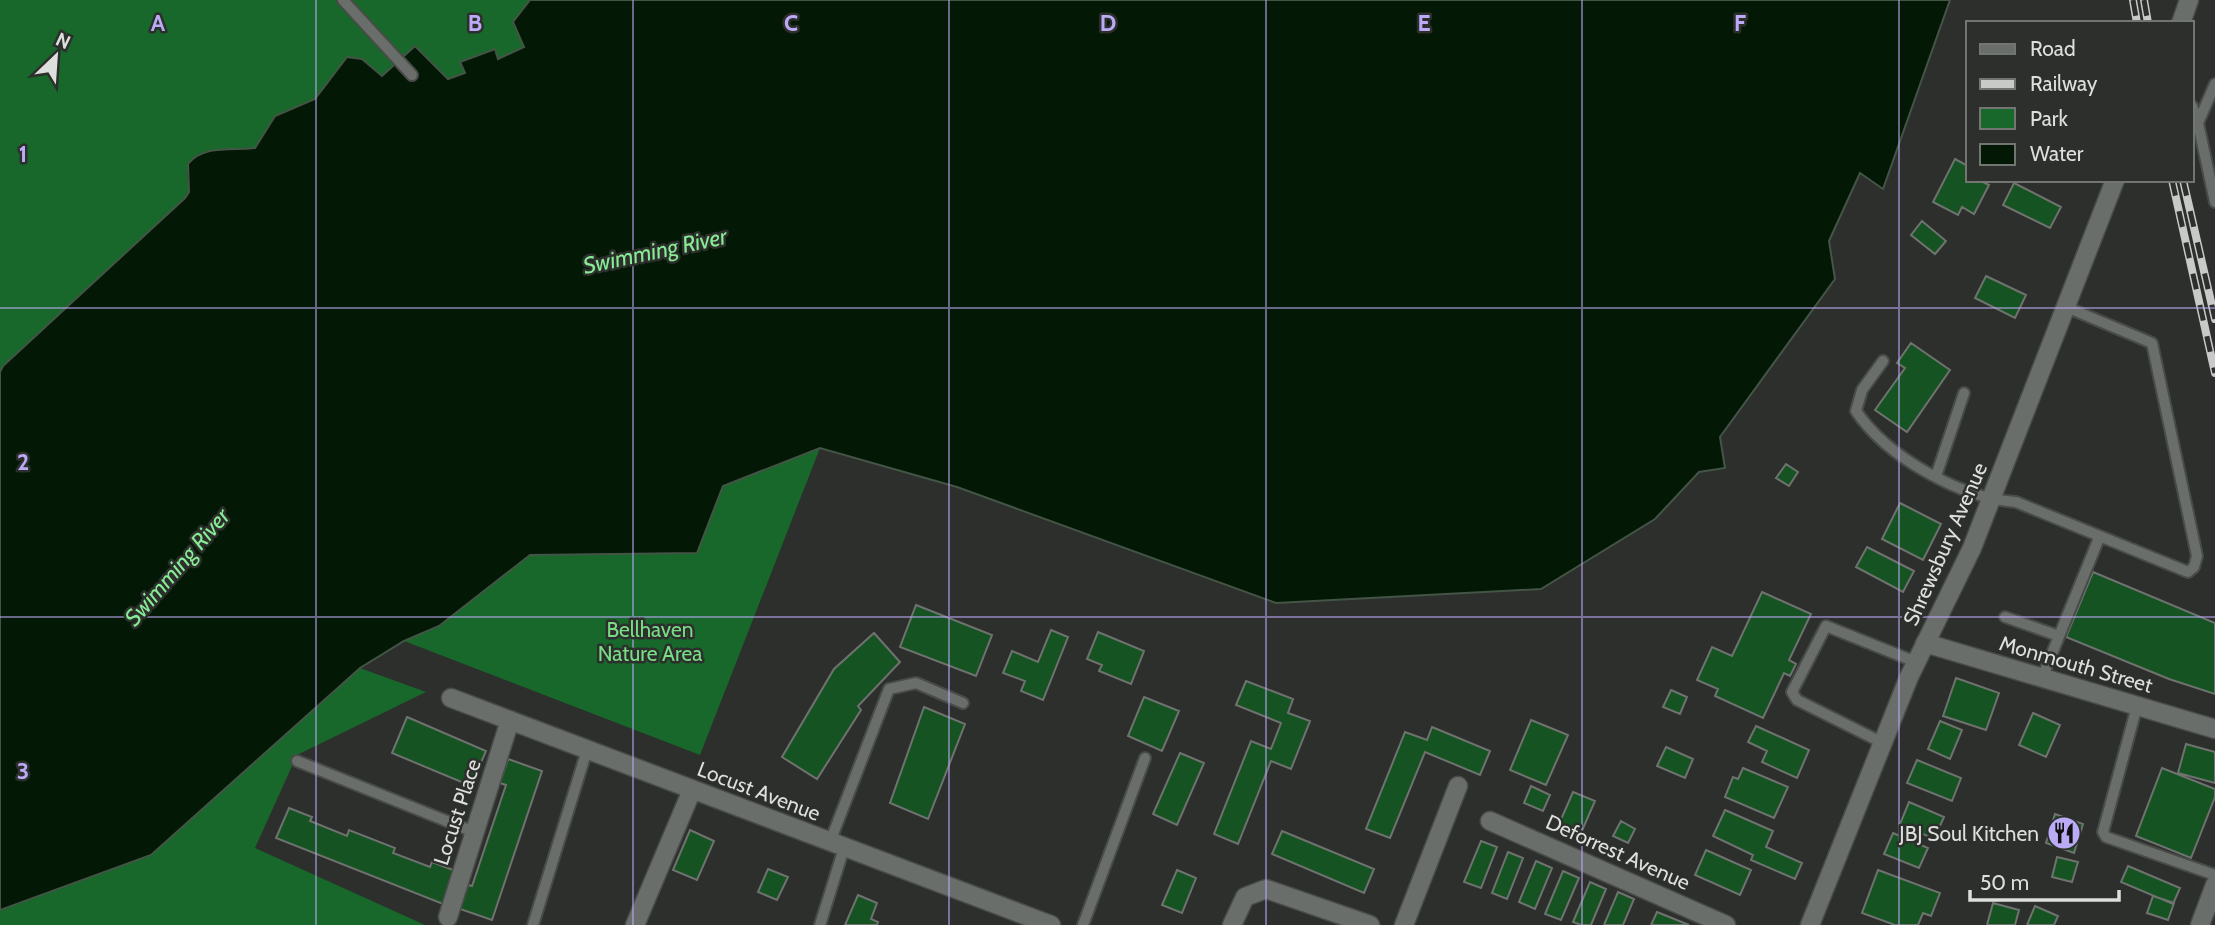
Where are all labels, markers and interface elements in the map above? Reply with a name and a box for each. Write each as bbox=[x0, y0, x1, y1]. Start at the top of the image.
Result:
text: A bbox=[151, 9, 166, 37]
text: B bbox=[468, 9, 482, 37]
text: C bbox=[784, 9, 798, 37]
text: D bbox=[1100, 9, 1116, 37]
text: E bbox=[1417, 9, 1431, 37]
text: F bbox=[1734, 9, 1746, 37]
north arrow bbox=[21, 21, 91, 91]
legend bbox=[1966, 21, 2194, 182]
text: N bbox=[52, 28, 74, 54]
text: Road bbox=[2030, 36, 2076, 61]
text: Railway bbox=[2030, 71, 2098, 96]
text: Park bbox=[2030, 106, 2068, 131]
text: 1 bbox=[19, 140, 27, 168]
text: Water bbox=[2030, 141, 2084, 166]
water label: Swimming River bbox=[581, 222, 730, 280]
text: 2 bbox=[17, 448, 29, 476]
street label: Shrewsbury Avenue bbox=[1898, 458, 1992, 629]
water label: Swimming River bbox=[118, 502, 236, 631]
park label: Bellhaven Nature Area bbox=[598, 617, 702, 666]
street label: Monmouth Street bbox=[1997, 630, 2155, 698]
street label: Locust Place bbox=[428, 756, 486, 868]
street label: Locust Avenue bbox=[694, 756, 824, 826]
text: 3 bbox=[17, 757, 29, 785]
street label: Deforrest Avenue bbox=[1542, 809, 1694, 895]
restaurant icon: JBJ Soul Kitchen bbox=[2045, 814, 2083, 852]
place label: JBJ Soul Kitchen bbox=[1898, 821, 2039, 846]
scale bar bbox=[1970, 858, 2119, 902]
text: 50 m bbox=[1980, 870, 2029, 895]

